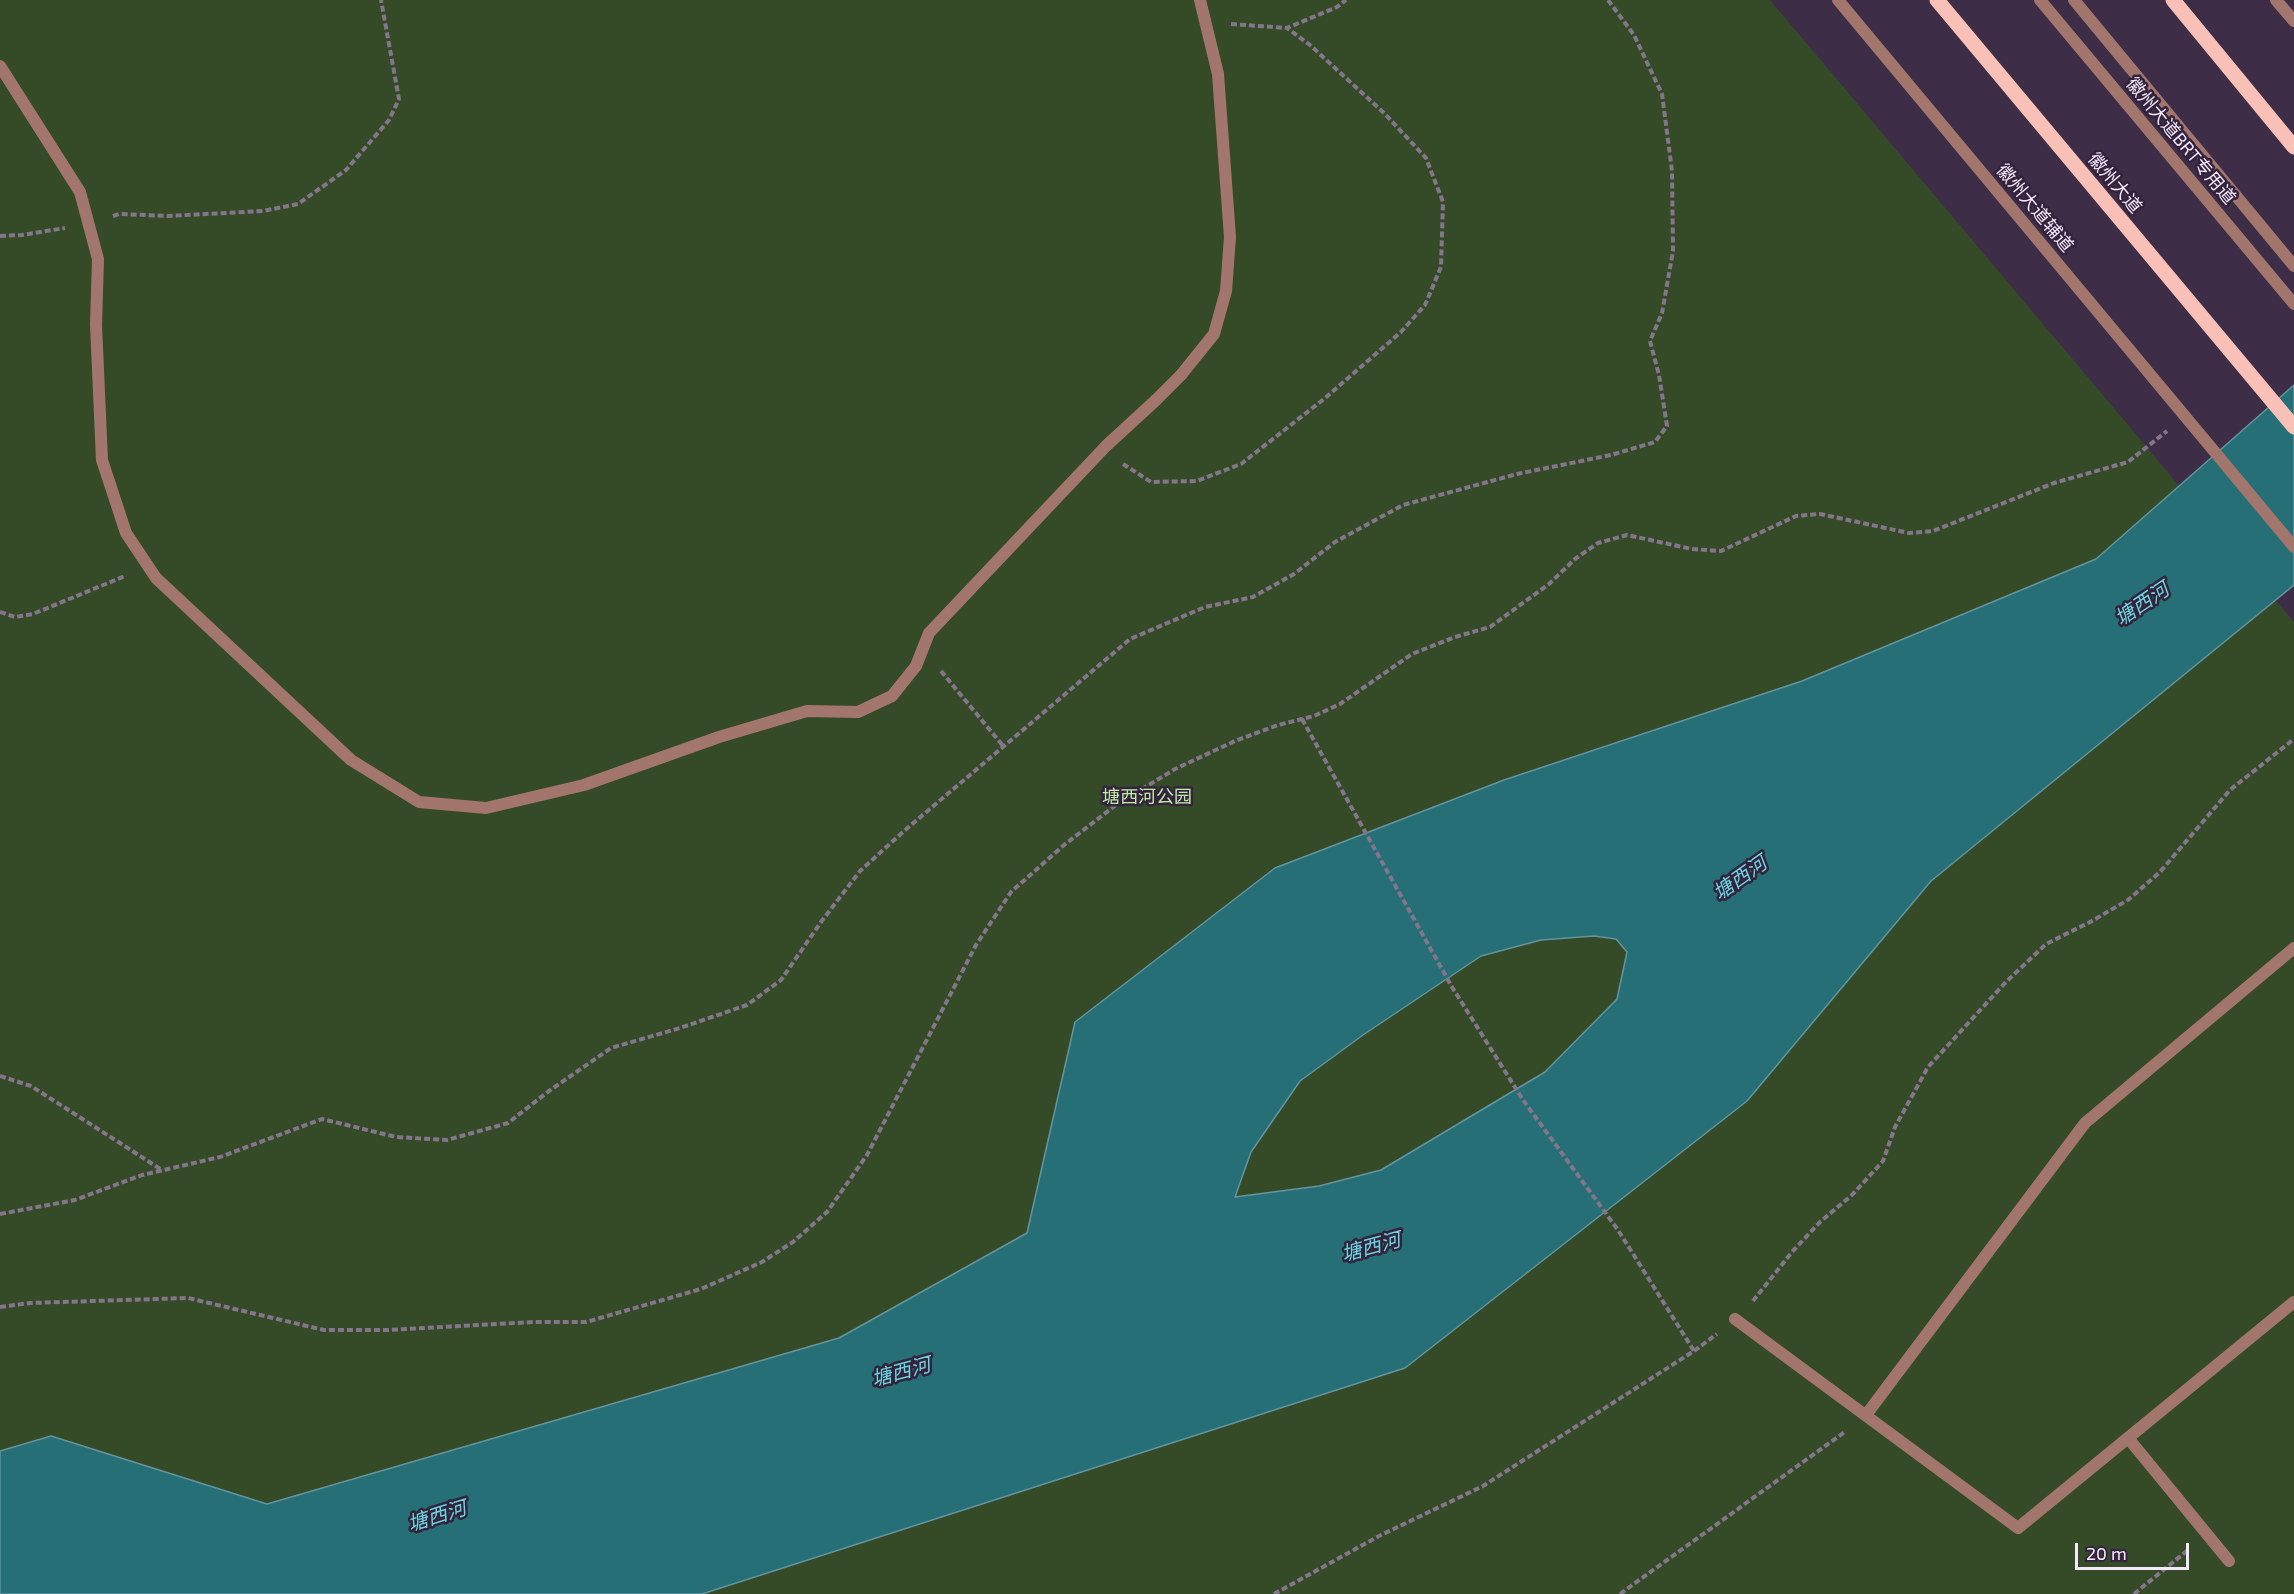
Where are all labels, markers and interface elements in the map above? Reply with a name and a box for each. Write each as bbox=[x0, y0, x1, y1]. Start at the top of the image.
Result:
street label: 徽州大道BRT专用道 bbox=[2122, 73, 2240, 209]
street label: 徽州大道 bbox=[2084, 148, 2146, 218]
street label: 徽州大道辅道 bbox=[1992, 160, 2078, 256]
water label: 塘西河 bbox=[2110, 577, 2174, 631]
park label: 塘西河公园 bbox=[1102, 786, 1192, 808]
water label: 塘西河 bbox=[1709, 851, 1771, 905]
water label: 塘西河 bbox=[1339, 1228, 1403, 1266]
water label: 塘西河 bbox=[869, 1353, 933, 1391]
water label: 塘西河 bbox=[405, 1496, 469, 1536]
scale bar bbox=[2078, 1531, 2192, 1569]
text: 20 m bbox=[2086, 1542, 2127, 1564]

